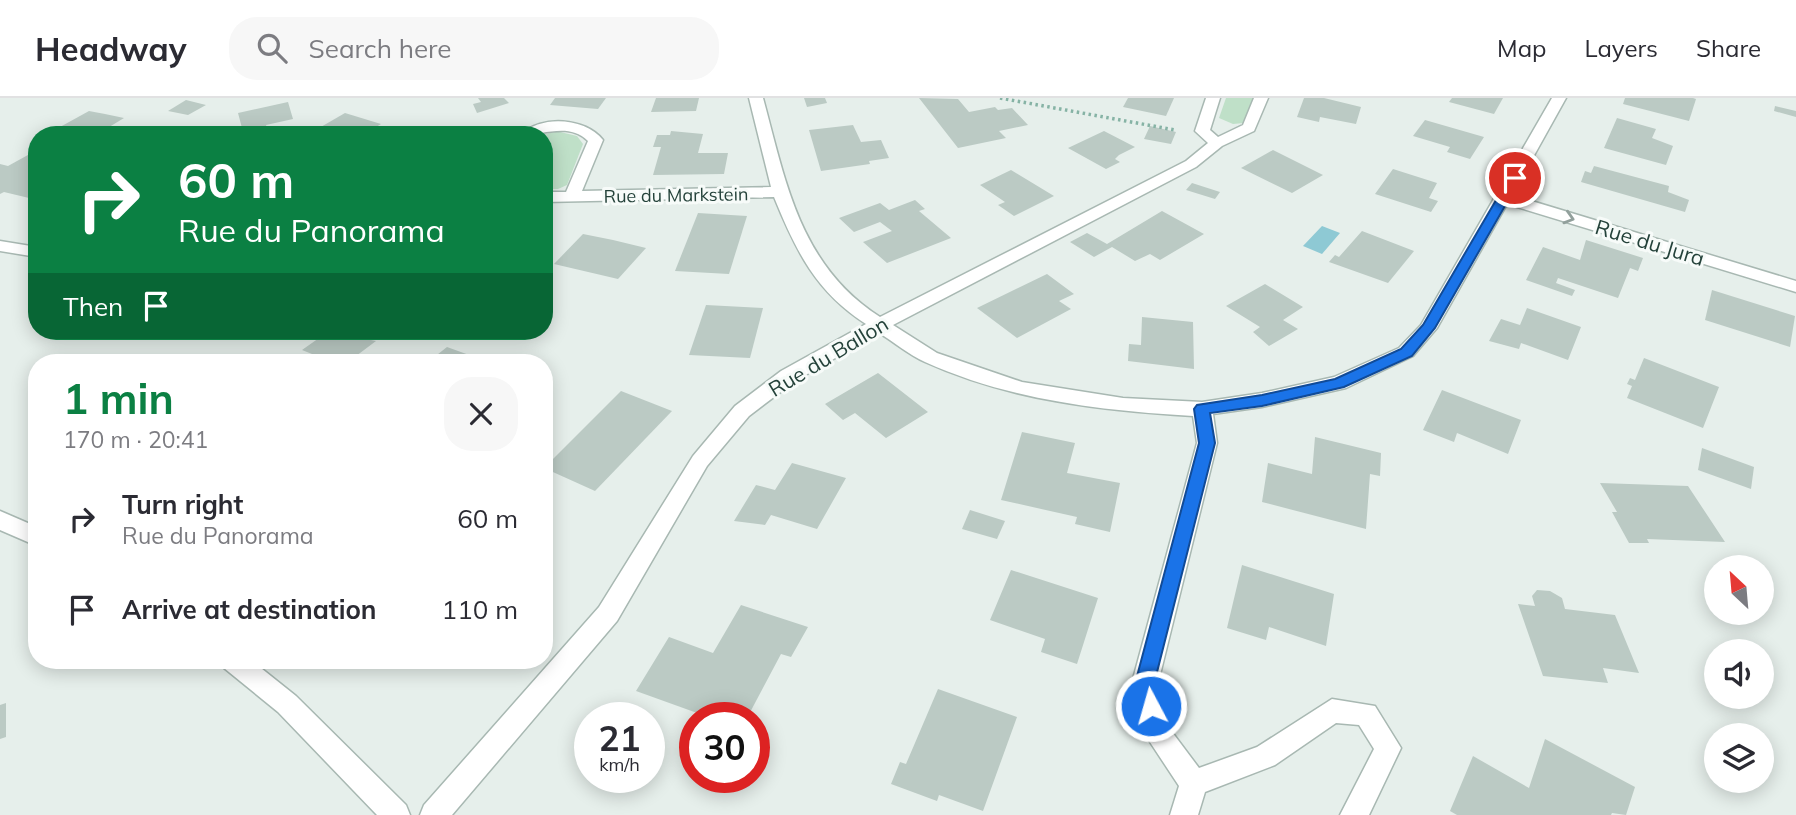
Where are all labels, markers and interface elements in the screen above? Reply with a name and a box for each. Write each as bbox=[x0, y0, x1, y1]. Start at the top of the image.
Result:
search box bbox=[229, 17, 719, 80]
text: Headway bbox=[35, 28, 187, 69]
icon: search bbox=[253, 29, 291, 67]
text: Search here bbox=[309, 32, 451, 65]
text: Map bbox=[1497, 33, 1546, 63]
text: Layers bbox=[1584, 33, 1658, 63]
text: Share bbox=[1696, 33, 1761, 63]
pin bbox=[1485, 148, 1545, 208]
text: 60 m bbox=[178, 149, 294, 210]
icon: right bbox=[63, 154, 154, 245]
icon: arrive bbox=[1496, 159, 1534, 197]
street label: Rue du Markstein bbox=[603, 182, 749, 208]
one-way arrow bbox=[1563, 209, 1575, 224]
text: Rue du Panorama bbox=[178, 210, 445, 250]
street label: Rue du Jura bbox=[1592, 213, 1708, 271]
icon: arrive bbox=[137, 287, 175, 325]
text: Then bbox=[63, 290, 123, 323]
street label: Rue du Ballon bbox=[763, 310, 893, 402]
text: 1 min bbox=[63, 372, 174, 425]
button: close bbox=[444, 377, 518, 451]
text: 170 m · 20:41 bbox=[63, 425, 208, 454]
text: Turn right bbox=[122, 488, 243, 521]
icon: right bbox=[63, 500, 101, 538]
text: 60 m bbox=[457, 502, 518, 535]
text: Rue du Panorama bbox=[122, 521, 314, 550]
north arrow bbox=[1704, 555, 1774, 625]
map controls bbox=[1704, 555, 1774, 793]
icon: arrive bbox=[63, 591, 101, 629]
text: Arrive at destination bbox=[122, 593, 377, 626]
text: 110 m bbox=[442, 593, 518, 626]
button: sound bbox=[1704, 639, 1774, 709]
position arrow bbox=[1114, 669, 1188, 743]
speed limit sign: 30 bbox=[679, 702, 770, 793]
text: 21 bbox=[598, 716, 641, 760]
button: layers bbox=[1704, 723, 1774, 793]
text: km/h bbox=[599, 753, 640, 776]

